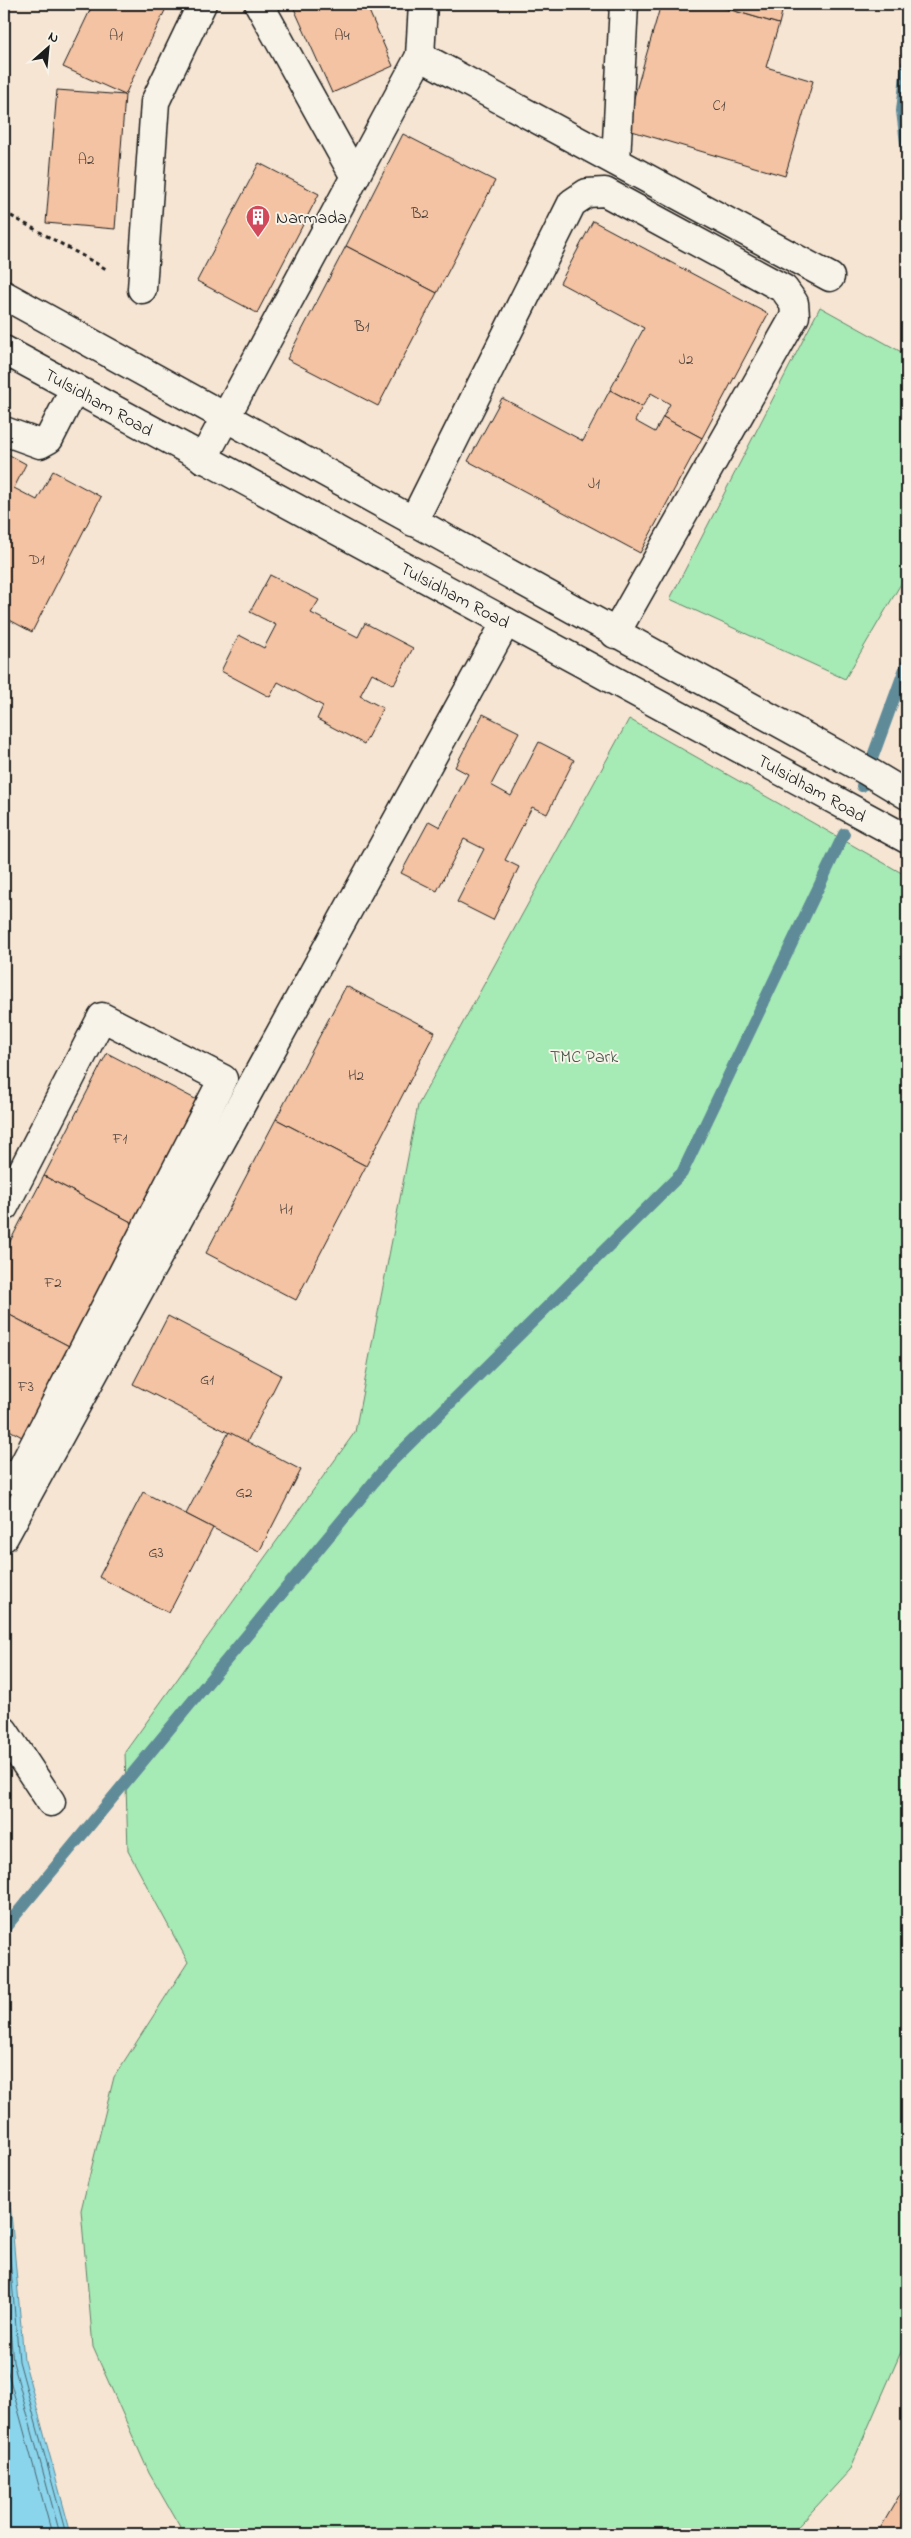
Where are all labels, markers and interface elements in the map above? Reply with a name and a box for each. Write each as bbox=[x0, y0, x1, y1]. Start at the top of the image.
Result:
north arrow bbox=[22, 22, 72, 72]
house number: A1 bbox=[109, 25, 123, 47]
house number: A4 bbox=[334, 25, 350, 47]
text: N bbox=[44, 26, 62, 49]
house number: C1 bbox=[712, 95, 726, 117]
house number: A2 bbox=[78, 149, 95, 171]
house number: B2 bbox=[410, 203, 429, 225]
building icon: Narmada bbox=[245, 204, 271, 238]
place label: Narmada bbox=[276, 206, 347, 232]
house number: B1 bbox=[354, 316, 370, 338]
house number: J2 bbox=[679, 349, 694, 371]
street label: Tulsidham Road bbox=[39, 363, 157, 444]
house number: J1 bbox=[588, 473, 600, 495]
house number: D1 bbox=[28, 549, 45, 571]
street label: Tulsidham Road bbox=[395, 557, 514, 637]
street label: Tulsidham Road bbox=[752, 749, 870, 830]
park label: TMC Park bbox=[550, 1045, 618, 1071]
house number: H2 bbox=[348, 1065, 365, 1087]
house number: F1 bbox=[112, 1128, 127, 1150]
house number: H1 bbox=[279, 1199, 293, 1221]
house number: F2 bbox=[43, 1272, 62, 1294]
house number: G1 bbox=[200, 1369, 214, 1391]
house number: F3 bbox=[17, 1376, 34, 1398]
house number: G2 bbox=[236, 1482, 253, 1504]
house number: G3 bbox=[148, 1542, 164, 1564]

